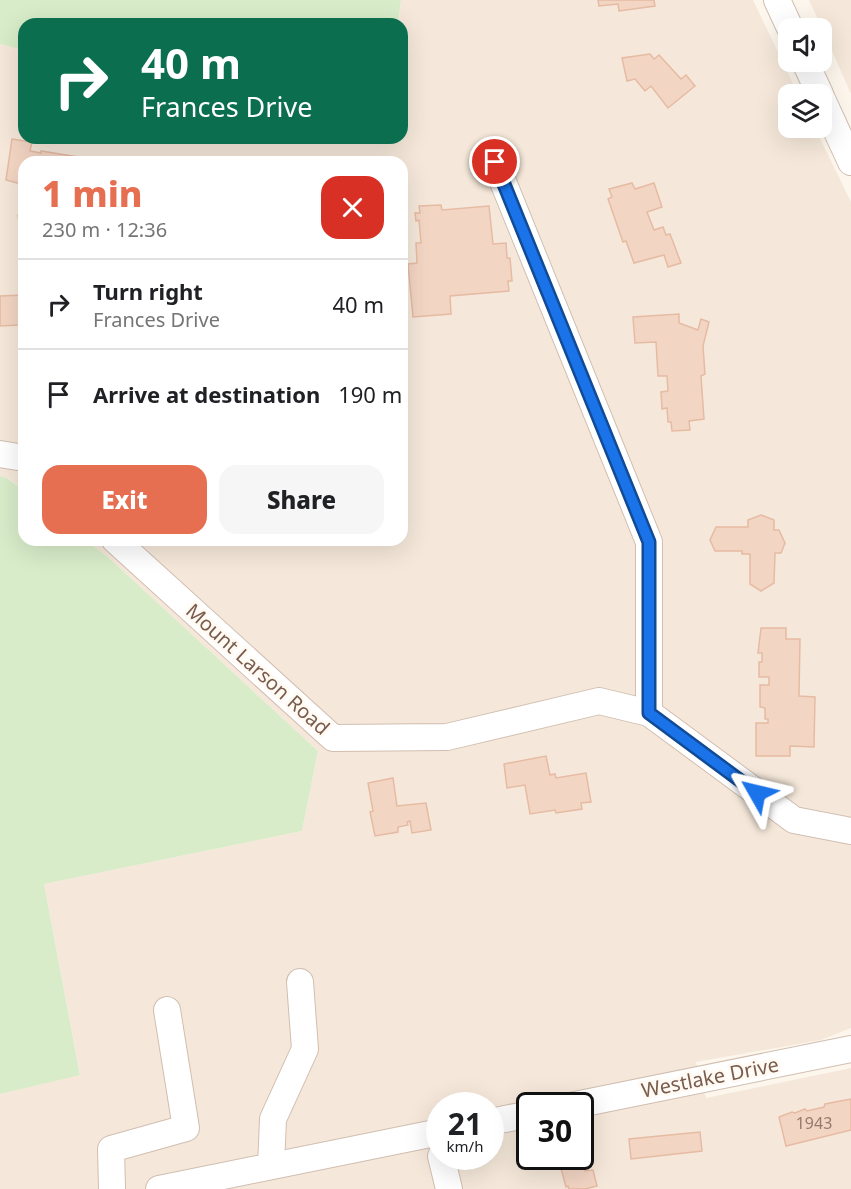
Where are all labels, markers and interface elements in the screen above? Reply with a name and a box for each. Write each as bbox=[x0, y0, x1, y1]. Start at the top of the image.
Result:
map controls bbox=[778, 18, 832, 138]
button: sound bbox=[778, 18, 832, 72]
text: 40 m bbox=[141, 34, 241, 91]
icon: right bbox=[42, 42, 120, 120]
button: layers bbox=[778, 84, 832, 138]
text: Frances Drive bbox=[141, 88, 312, 125]
pin bbox=[469, 136, 520, 187]
icon: arrive bbox=[478, 145, 511, 178]
text: 1 min bbox=[42, 169, 143, 218]
button: close bbox=[321, 176, 384, 239]
text: 230 m · 12:36 bbox=[42, 216, 167, 243]
text: Turn right bbox=[93, 276, 203, 306]
icon: right bbox=[42, 288, 75, 321]
text: 40 m bbox=[333, 289, 384, 319]
text: Frances Drive bbox=[93, 306, 220, 333]
icon: arrive bbox=[42, 378, 75, 411]
text: Arrive at destination bbox=[93, 379, 320, 409]
text: 190 m bbox=[338, 379, 402, 409]
button: Exit bbox=[42, 465, 207, 534]
button: Share bbox=[219, 465, 384, 534]
street label: Mount Larson Road bbox=[180, 597, 336, 741]
position arrow bbox=[725, 761, 789, 825]
street label: Westlake Drive bbox=[639, 1050, 781, 1104]
speed limit sign: 30 bbox=[516, 1092, 594, 1170]
text: 21 bbox=[448, 1103, 482, 1144]
house number: 1943 bbox=[796, 1112, 832, 1134]
text: km/h bbox=[447, 1136, 483, 1156]

